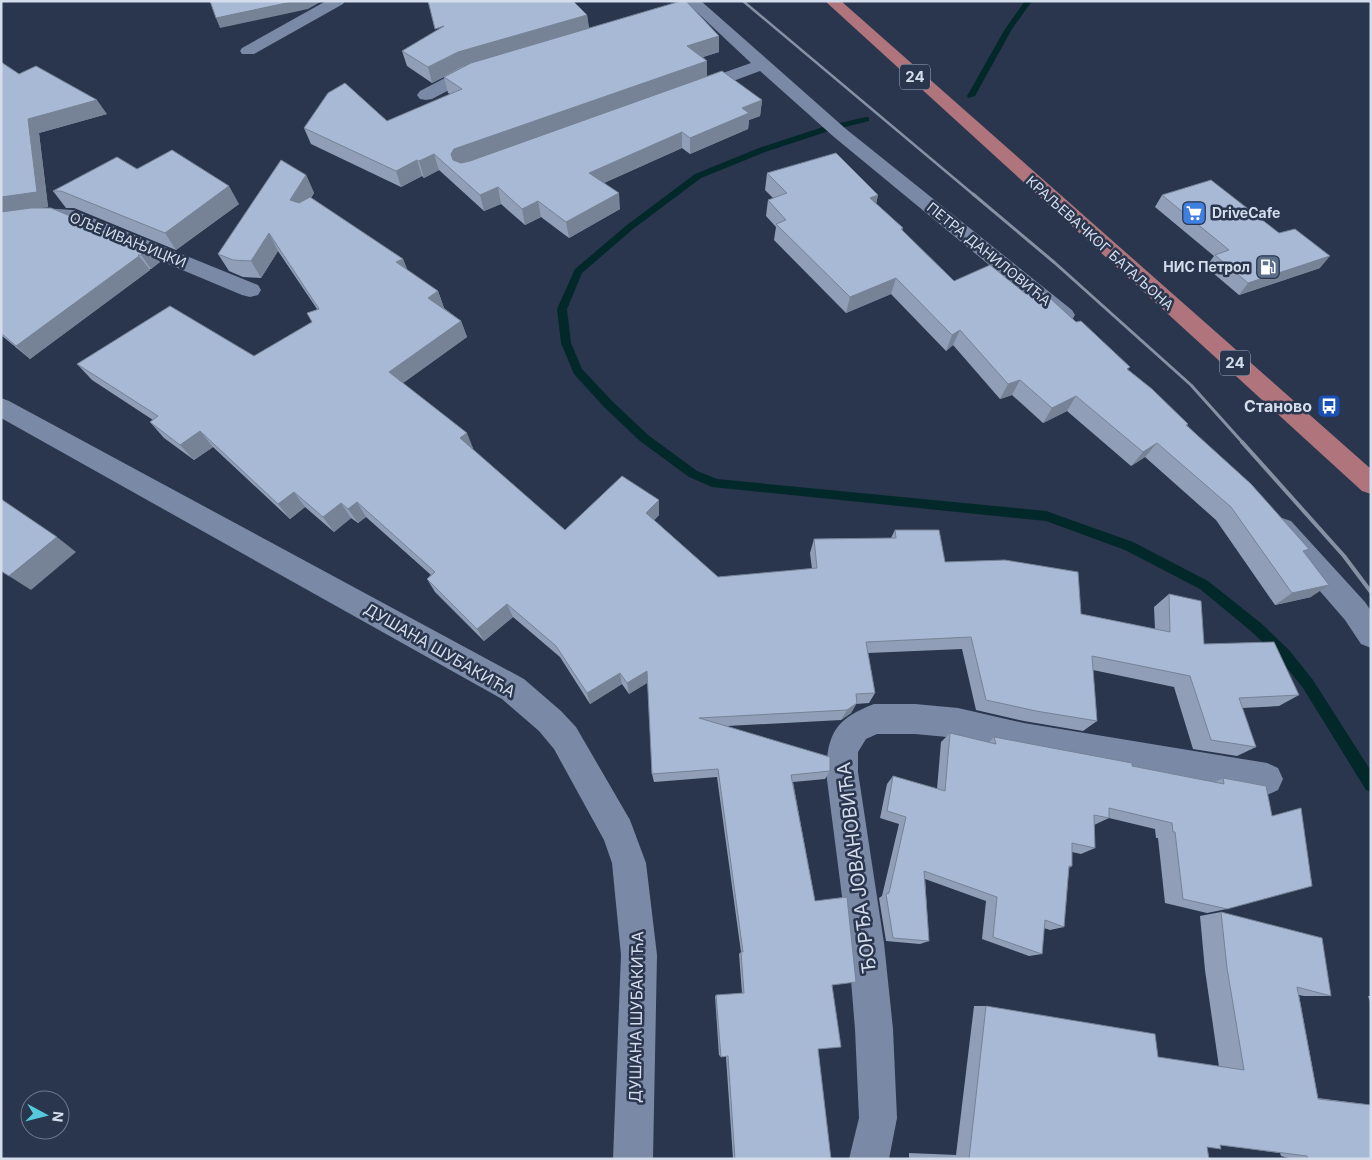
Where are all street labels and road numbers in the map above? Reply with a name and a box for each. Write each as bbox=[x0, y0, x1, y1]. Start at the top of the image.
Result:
road number: 24 bbox=[900, 64, 930, 90]
street label: КРАЉЕВАЧКОГ БАТАЉОНА bbox=[1023, 172, 1178, 314]
street label: ПЕТРА ДАНИЛОВИЋА bbox=[924, 198, 1055, 309]
street label: ОЉЕ ИВАЊИЦКИ bbox=[67, 208, 189, 271]
road number: 24 bbox=[1220, 350, 1250, 376]
street label: ДУШАНА ШУБАКИЋА bbox=[361, 598, 519, 702]
street label: ЂОРЂА ЈОВАНОВИЋА bbox=[832, 761, 881, 975]
street label: ДУШАНА ШУБАКИЋА bbox=[625, 931, 647, 1103]

